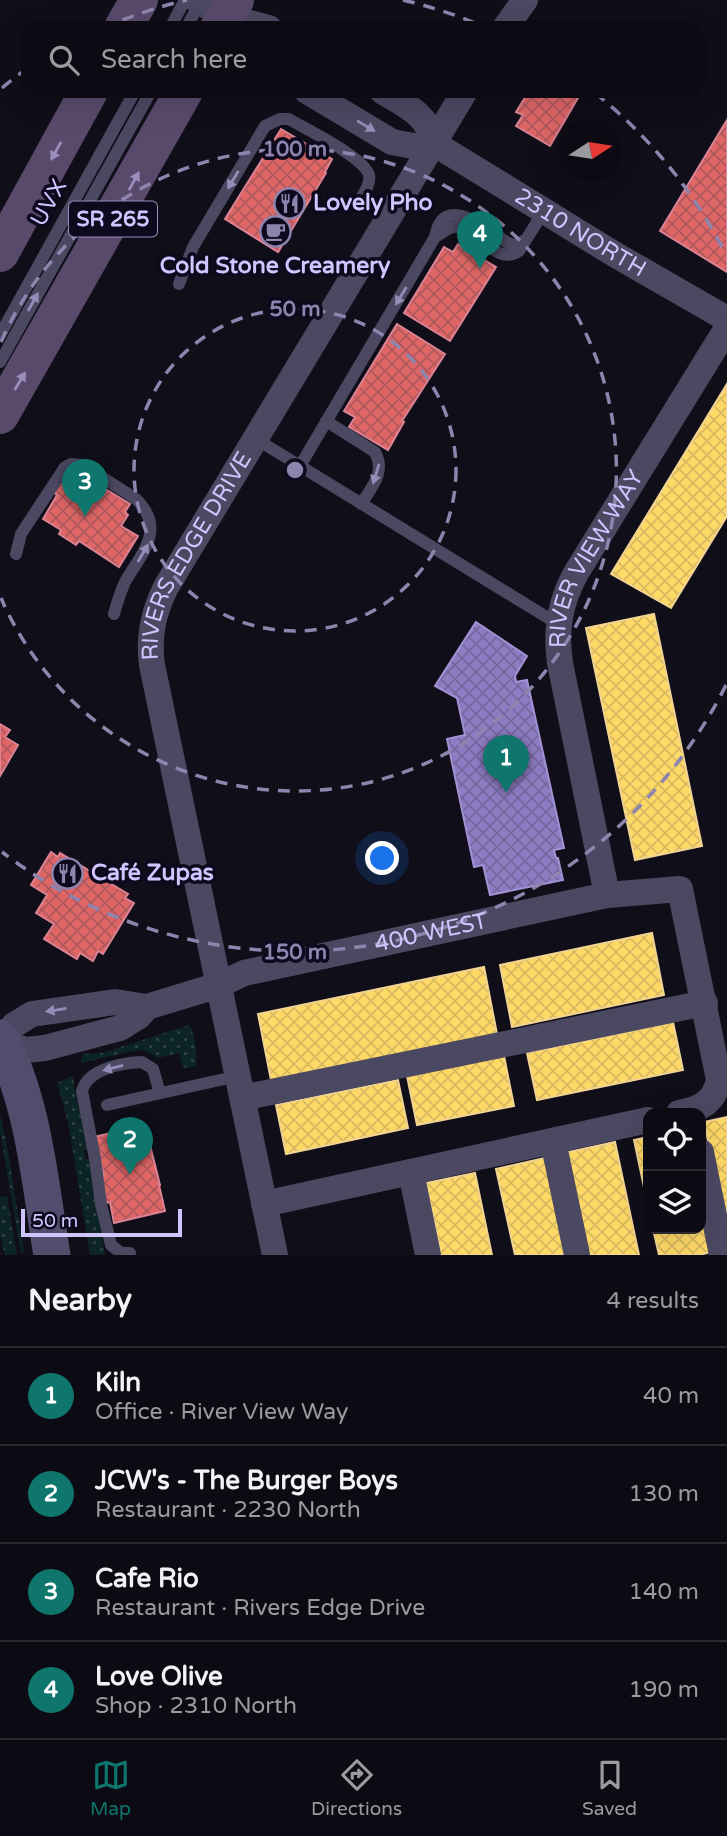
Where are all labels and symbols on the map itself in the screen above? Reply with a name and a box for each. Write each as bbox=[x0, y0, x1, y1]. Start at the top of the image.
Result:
one-way arrow bbox=[356, 119, 375, 132]
north arrow bbox=[559, 119, 622, 182]
text: 100 m bbox=[263, 137, 327, 162]
one-way arrow bbox=[50, 141, 62, 161]
one-way arrow bbox=[226, 170, 239, 189]
one-way arrow bbox=[128, 172, 140, 191]
street label: UVX bbox=[25, 175, 73, 231]
street label: 2310 NORTH bbox=[509, 182, 651, 283]
restaurant icon: Lovely Pho bbox=[273, 186, 307, 220]
place label: Lovely Pho bbox=[313, 189, 433, 217]
road number: SR 265 bbox=[69, 202, 157, 236]
pin: 4 bbox=[457, 211, 503, 269]
cafe icon: Cold Stone Creamery bbox=[258, 215, 292, 249]
place label: Cold Stone Creamery bbox=[160, 252, 391, 280]
one-way arrow bbox=[394, 287, 407, 306]
one-way arrow bbox=[27, 293, 39, 312]
text: 50 m bbox=[269, 297, 321, 322]
one-way arrow bbox=[14, 372, 26, 391]
street label: RIVERS EDGE DRIVE bbox=[136, 447, 258, 661]
centre of rings bbox=[283, 458, 307, 482]
pin: 3 bbox=[62, 459, 108, 517]
one-way arrow bbox=[371, 464, 381, 485]
street label: RIVER VIEW WAY bbox=[544, 465, 650, 648]
one-way arrow bbox=[137, 543, 149, 562]
pin: 1 bbox=[483, 735, 529, 793]
your location bbox=[365, 841, 399, 875]
restaurant icon: Café Zupas bbox=[51, 856, 85, 890]
place label: Café Zupas bbox=[91, 859, 214, 887]
street label: 400 WEST bbox=[372, 907, 490, 959]
text: 150 m bbox=[263, 940, 327, 965]
one-way arrow bbox=[44, 1005, 66, 1016]
one-way arrow bbox=[101, 1063, 123, 1074]
pin: 2 bbox=[107, 1117, 153, 1175]
scale bar bbox=[21, 1206, 182, 1238]

